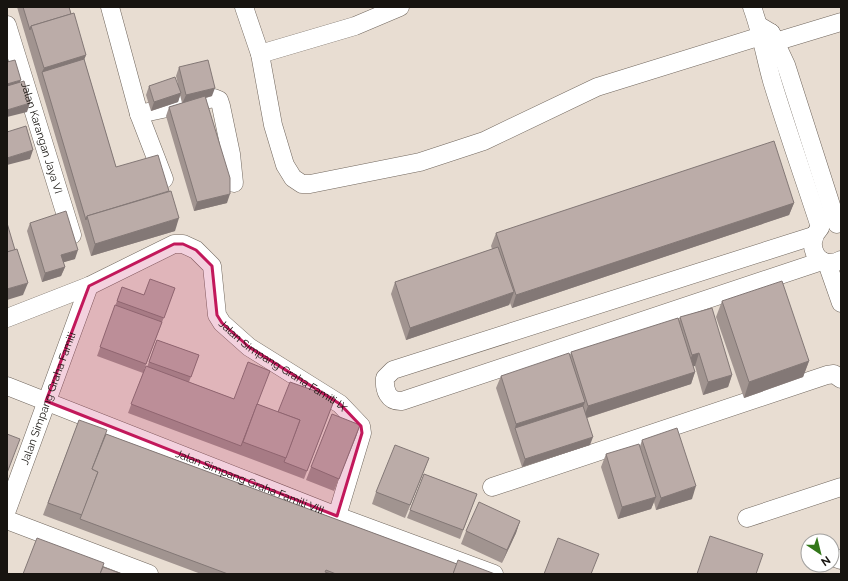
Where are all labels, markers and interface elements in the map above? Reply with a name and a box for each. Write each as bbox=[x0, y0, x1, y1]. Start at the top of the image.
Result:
street label: Jalan Karangan Jaya VI bbox=[18, 81, 65, 195]
street label: Jalan Simpang Graha Famili IX bbox=[216, 317, 349, 414]
street label: Jalan Simpang Graha Famili bbox=[18, 330, 79, 466]
street label: Jalan Simpang Graha Famili VIII bbox=[174, 447, 326, 517]
north arrow bbox=[800, 533, 840, 573]
text: N bbox=[818, 553, 833, 569]

